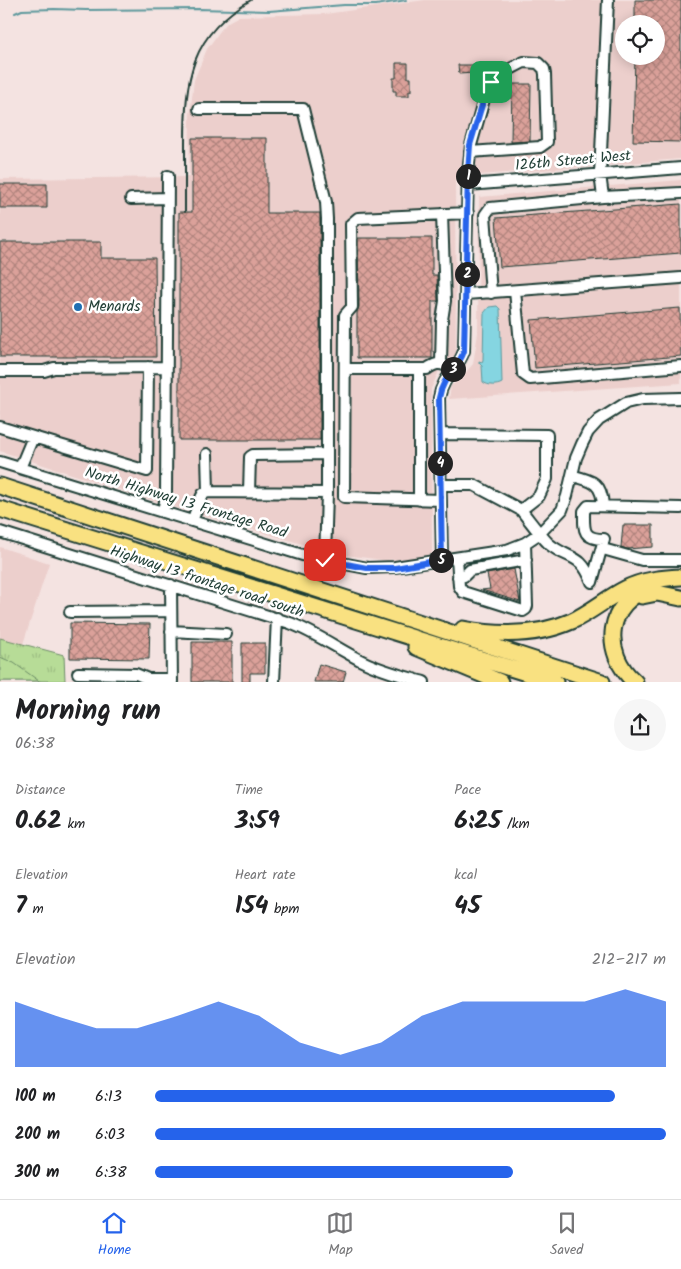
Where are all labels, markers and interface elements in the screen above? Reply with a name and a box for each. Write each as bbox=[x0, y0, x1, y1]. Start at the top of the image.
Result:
map controls bbox=[615, 15, 665, 65]
button: locate bbox=[615, 15, 665, 65]
pin bbox=[470, 61, 512, 103]
icon: arrive bbox=[477, 68, 505, 96]
street label: 126th Street West bbox=[514, 144, 632, 178]
pin: 1 bbox=[456, 164, 480, 188]
text: 1 bbox=[466, 165, 471, 187]
pin: 2 bbox=[454, 262, 480, 286]
text: 2 bbox=[463, 263, 472, 285]
place label: Menards bbox=[88, 295, 141, 319]
marker: Menards bbox=[72, 301, 84, 313]
pin: 3 bbox=[440, 356, 466, 382]
text: 3 bbox=[450, 358, 457, 380]
pin: 4 bbox=[428, 450, 452, 476]
text: 4 bbox=[437, 452, 444, 474]
street label: North Highway 13 Frontage Road bbox=[82, 461, 291, 545]
street label: Highway 13 frontage road south bbox=[107, 539, 307, 625]
pin bbox=[304, 539, 346, 581]
icon: check bbox=[311, 546, 339, 574]
pin: 5 bbox=[428, 548, 454, 572]
text: 5 bbox=[438, 549, 445, 571]
text: Morning run bbox=[15, 689, 161, 734]
button: share bbox=[614, 699, 666, 751]
text: 06:38 bbox=[15, 731, 55, 756]
text: Distance bbox=[15, 779, 65, 801]
text: Time bbox=[235, 779, 263, 801]
text: Pace bbox=[454, 779, 481, 801]
text: 0.62 bbox=[15, 801, 62, 841]
text: 3:59 bbox=[235, 801, 280, 841]
text: 6:25 bbox=[454, 801, 501, 841]
text: km bbox=[62, 813, 85, 835]
text: /km bbox=[501, 813, 530, 835]
text: Elevation bbox=[15, 864, 68, 886]
text: Heart rate bbox=[235, 864, 296, 886]
text: kcal bbox=[454, 864, 477, 886]
text: 7 bbox=[15, 886, 27, 926]
text: 154 bbox=[235, 886, 268, 926]
text: 45 bbox=[454, 886, 481, 926]
text: m bbox=[27, 898, 44, 920]
text: bpm bbox=[268, 898, 299, 920]
text: Elevation bbox=[15, 947, 76, 972]
text: 212–217 m bbox=[592, 947, 666, 972]
text: 100 m bbox=[15, 1084, 56, 1109]
text: 6:13 bbox=[95, 1084, 122, 1109]
text: 200 m bbox=[15, 1122, 60, 1147]
text: 6:03 bbox=[95, 1122, 125, 1147]
text: 300 m bbox=[15, 1160, 59, 1185]
text: 6:38 bbox=[95, 1160, 127, 1185]
tab: Home bbox=[98, 1209, 131, 1261]
tab: Map bbox=[326, 1209, 354, 1261]
tab: Saved bbox=[550, 1209, 583, 1261]

